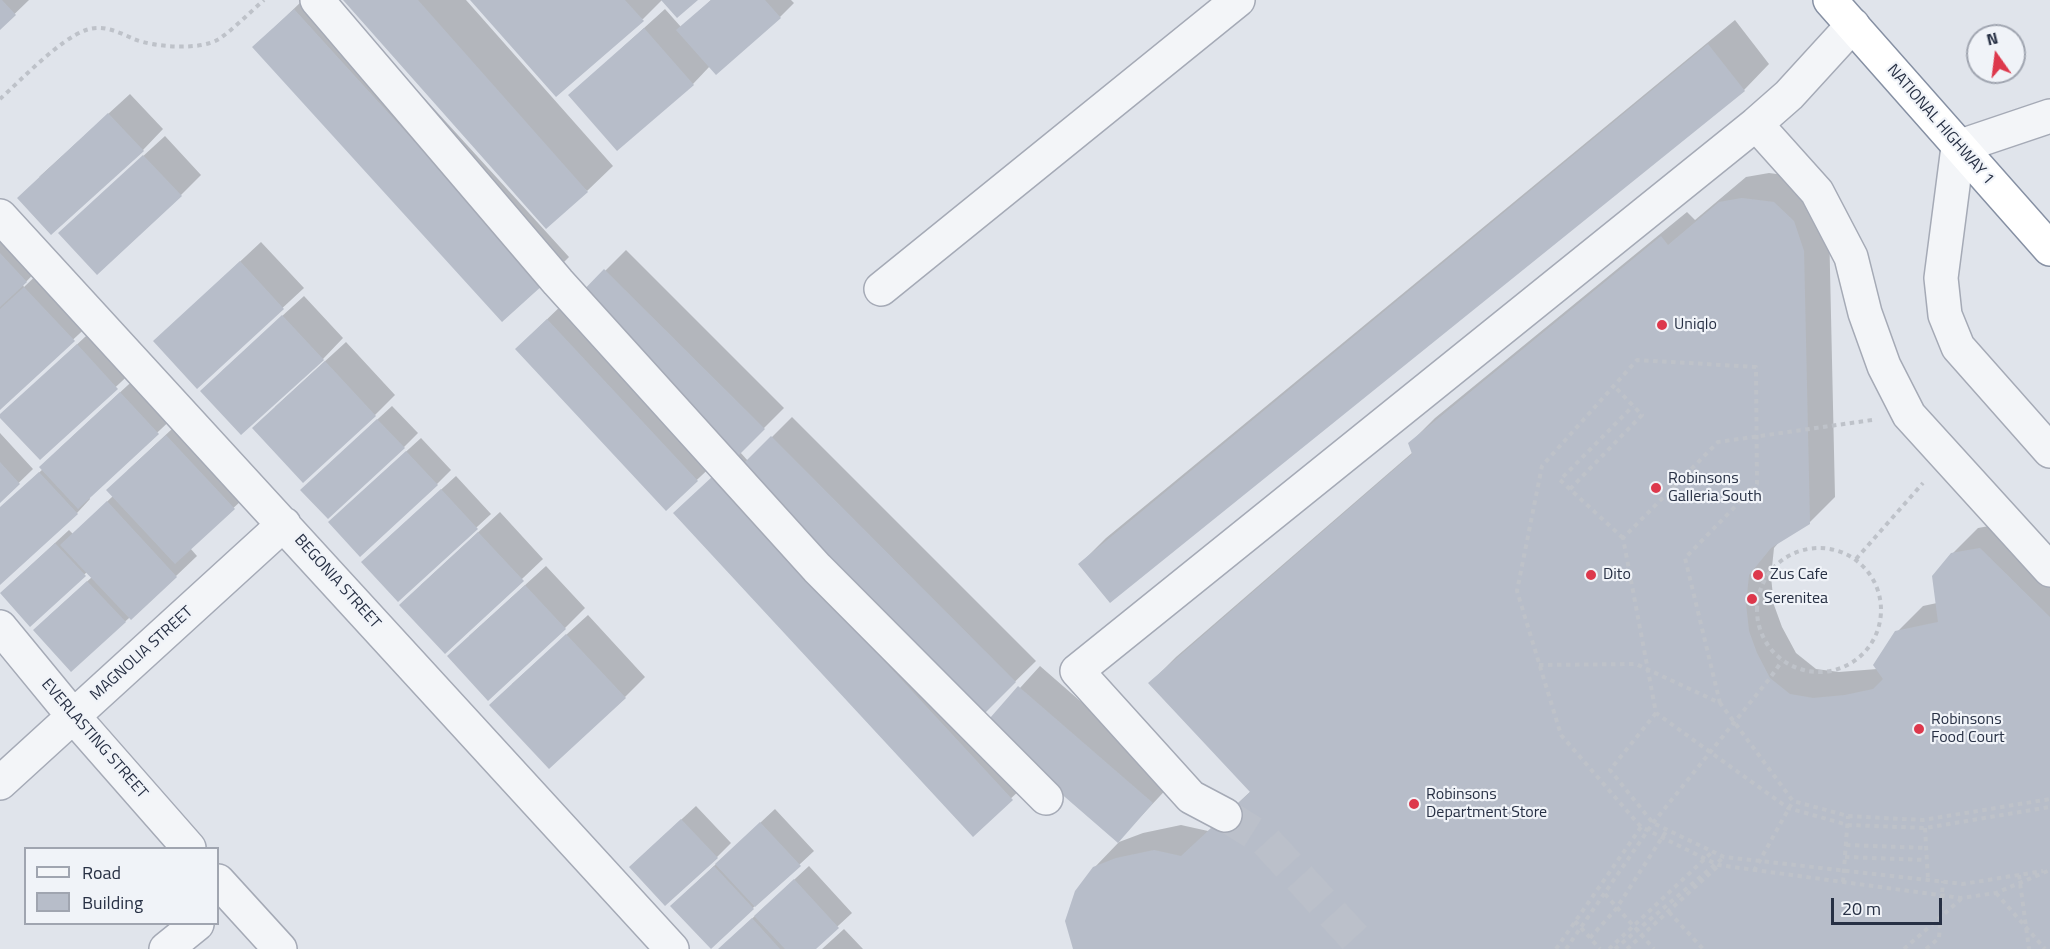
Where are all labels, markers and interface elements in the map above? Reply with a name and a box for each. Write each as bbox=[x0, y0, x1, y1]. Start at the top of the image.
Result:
north arrow bbox=[1966, 24, 2026, 84]
text: N bbox=[1984, 25, 2000, 51]
street label: NATIONAL HIGHWAY 1 bbox=[1883, 61, 1997, 189]
place label: Uniqlo bbox=[1674, 315, 1717, 335]
marker: Uniqlo bbox=[1655, 318, 1669, 332]
place label: Robinsons Galleria South bbox=[1668, 469, 1762, 507]
marker: Robinsons Galleria South bbox=[1649, 481, 1663, 495]
street label: BEGONIA STREET bbox=[290, 531, 384, 633]
place label: Dito bbox=[1603, 565, 1631, 585]
place label: Zus Cafe bbox=[1770, 565, 1828, 585]
marker: Dito bbox=[1584, 568, 1598, 582]
marker: Zus Cafe bbox=[1751, 568, 1765, 582]
place label: Serenitea bbox=[1764, 589, 1828, 609]
marker: Serenitea bbox=[1745, 592, 1759, 606]
street label: MAGNOLIA STREET bbox=[87, 603, 197, 705]
street label: EVERLASTING STREET bbox=[37, 675, 151, 803]
place label: Robinsons Food Court bbox=[1931, 710, 2005, 748]
marker: Robinsons Food Court bbox=[1912, 722, 1926, 736]
place label: Robinsons Department Store bbox=[1426, 785, 1547, 823]
marker: Robinsons Department Store bbox=[1407, 797, 1421, 811]
legend bbox=[24, 847, 219, 925]
text: Road bbox=[82, 859, 121, 886]
scale bar bbox=[1834, 886, 1945, 924]
text: Building bbox=[82, 889, 143, 916]
text: 20 m bbox=[1842, 895, 1881, 922]

